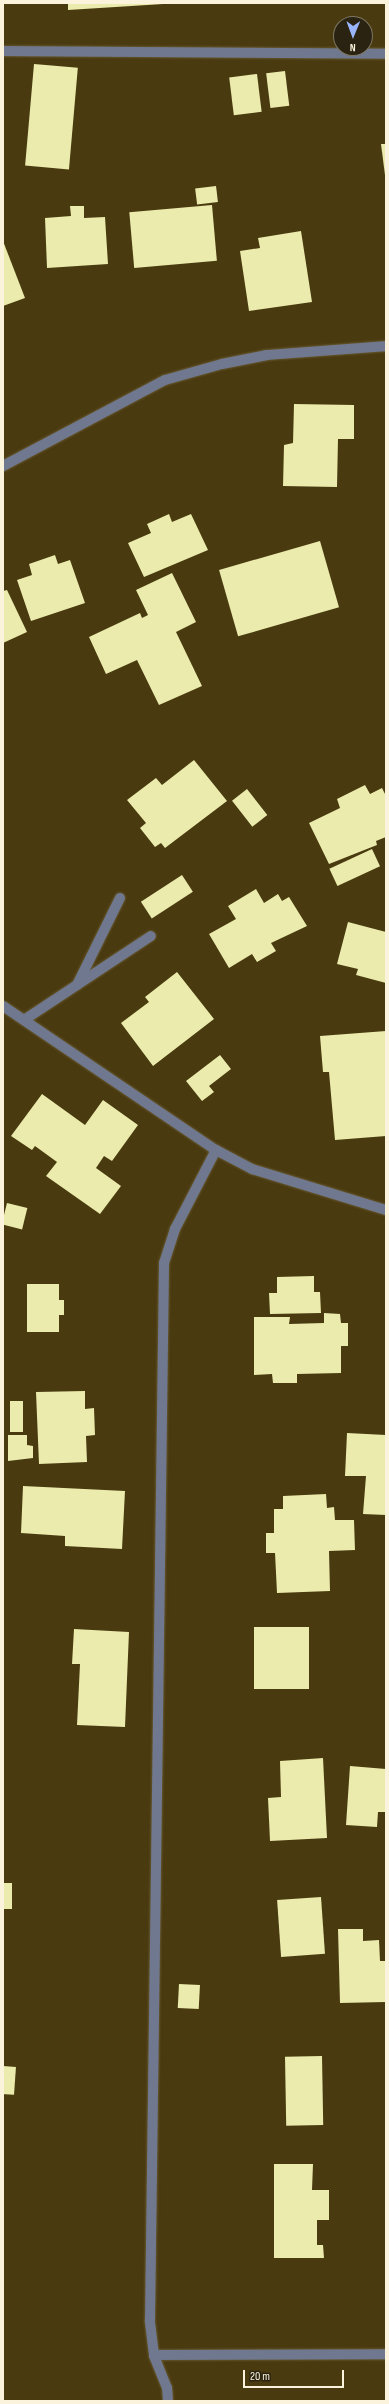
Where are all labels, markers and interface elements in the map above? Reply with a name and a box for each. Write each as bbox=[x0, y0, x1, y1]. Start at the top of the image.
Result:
north arrow bbox=[333, 16, 373, 56]
text: N bbox=[350, 41, 356, 54]
scale bar bbox=[245, 2362, 346, 2388]
text: 20 m bbox=[250, 2369, 270, 2384]

